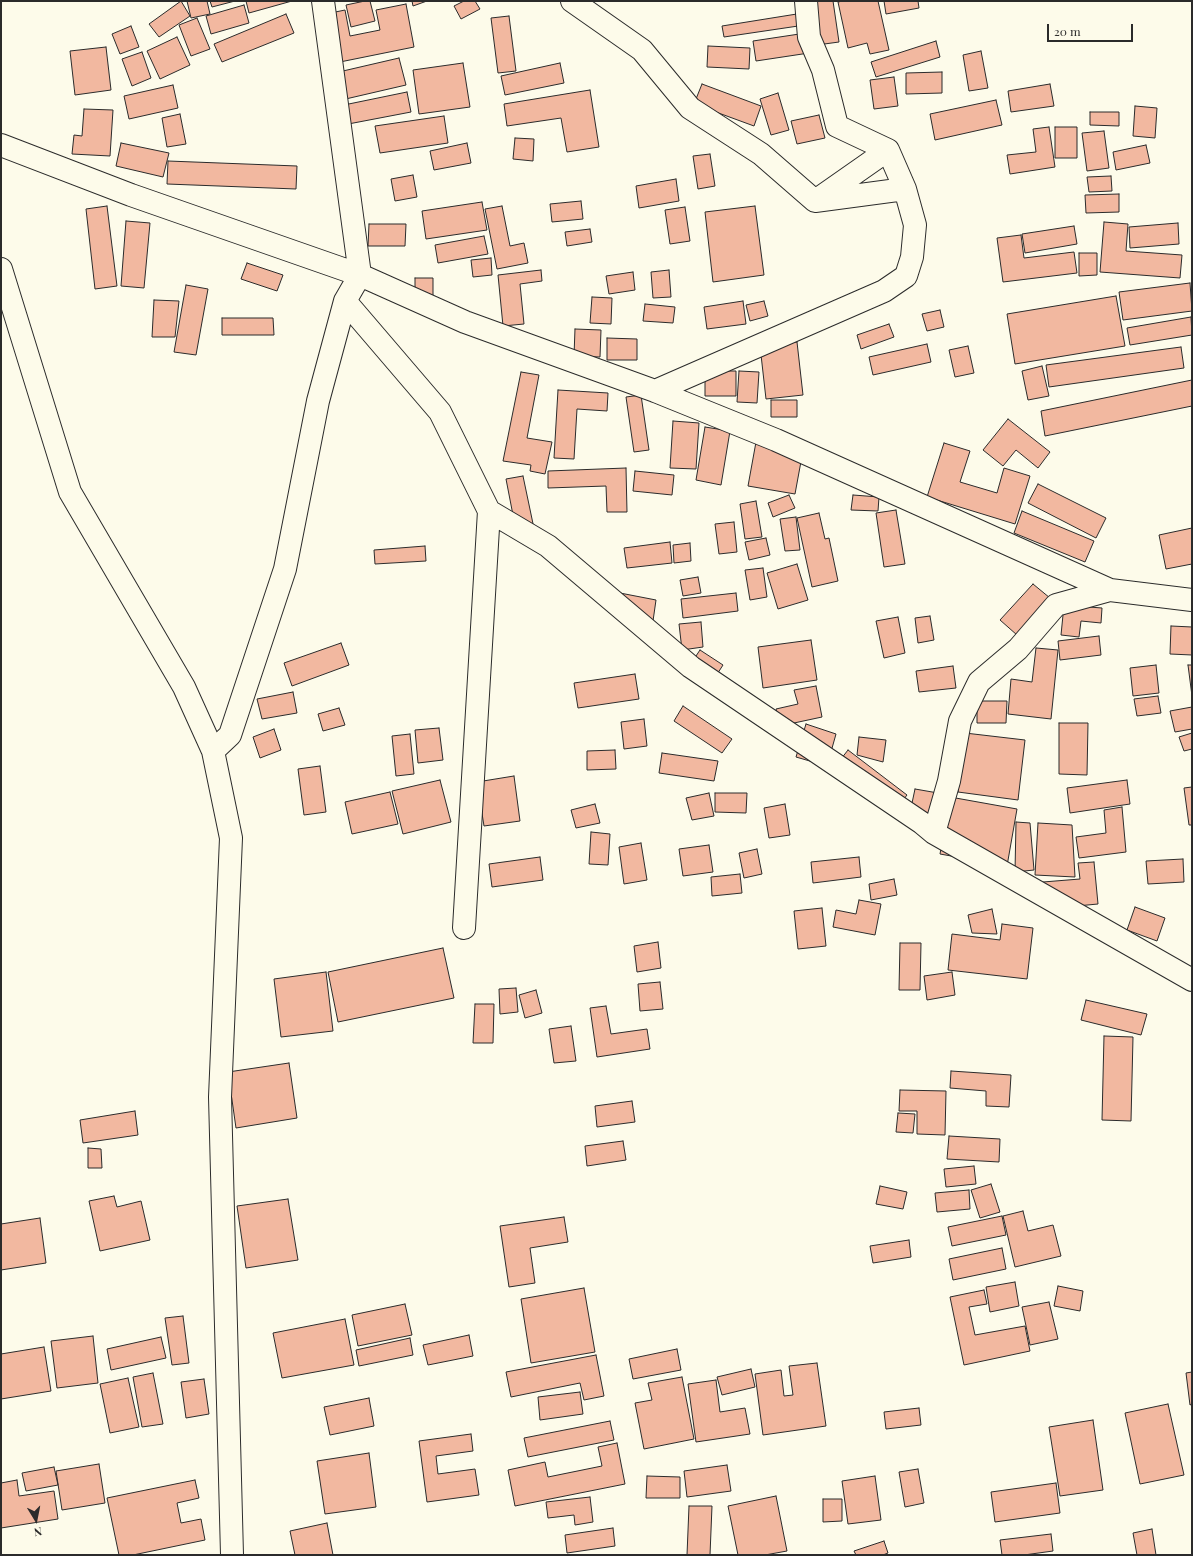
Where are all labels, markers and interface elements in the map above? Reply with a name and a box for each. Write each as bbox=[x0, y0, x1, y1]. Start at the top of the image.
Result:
scale bar bbox=[1049, 16, 1135, 42]
text: 20 m bbox=[1054, 23, 1081, 39]
north arrow bbox=[16, 1500, 56, 1540]
text: N bbox=[33, 1524, 43, 1540]

